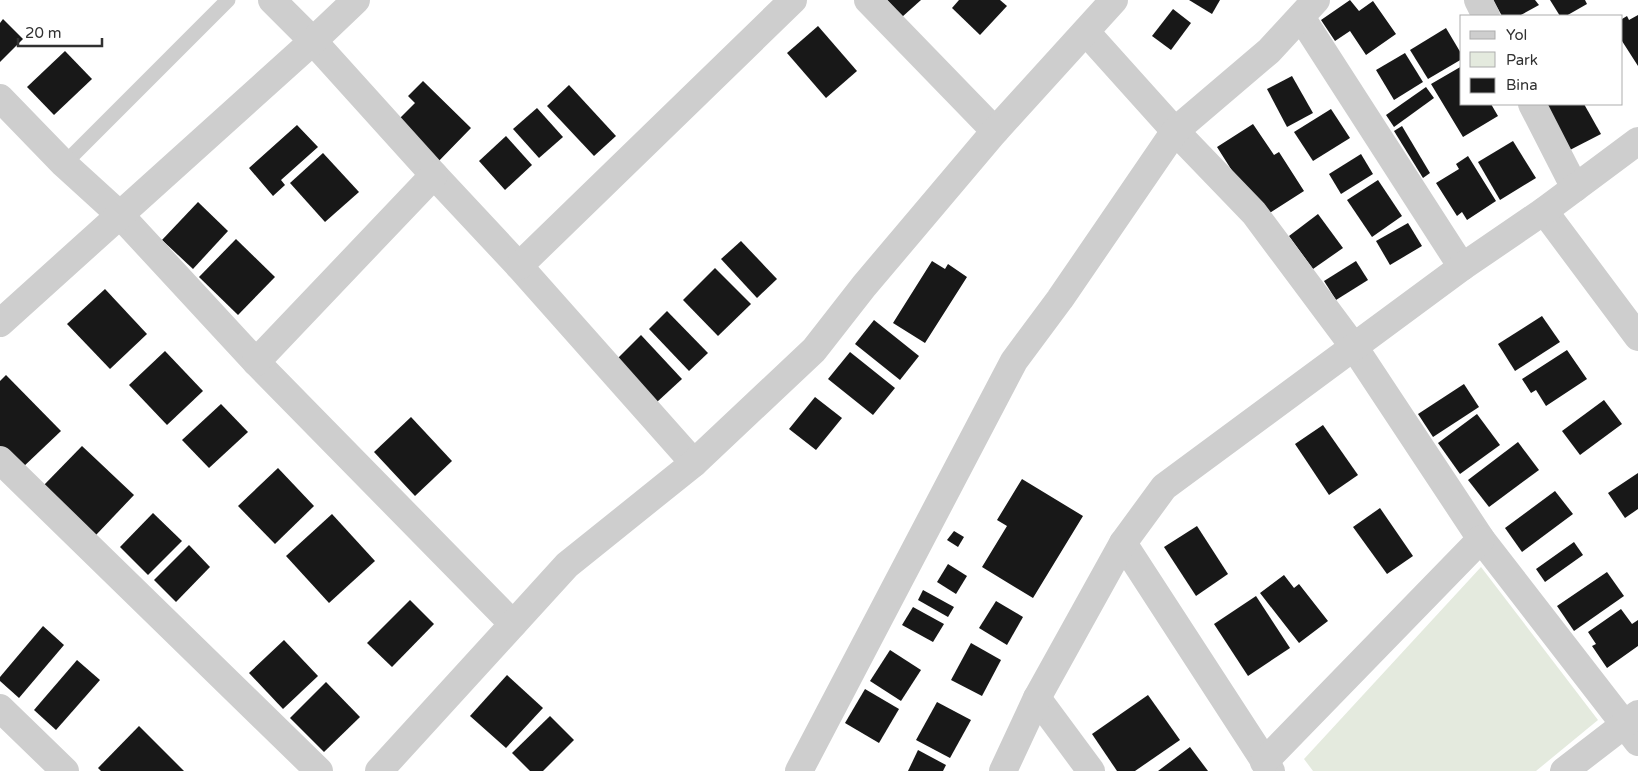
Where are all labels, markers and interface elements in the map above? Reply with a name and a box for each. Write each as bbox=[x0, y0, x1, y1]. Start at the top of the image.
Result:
scale bar bbox=[18, 15, 101, 47]
legend bbox=[1460, 15, 1623, 105]
text: 20 m bbox=[25, 24, 62, 42]
text: Yol bbox=[1506, 26, 1527, 44]
text: Park bbox=[1506, 51, 1538, 69]
text: Bina bbox=[1506, 76, 1538, 94]

